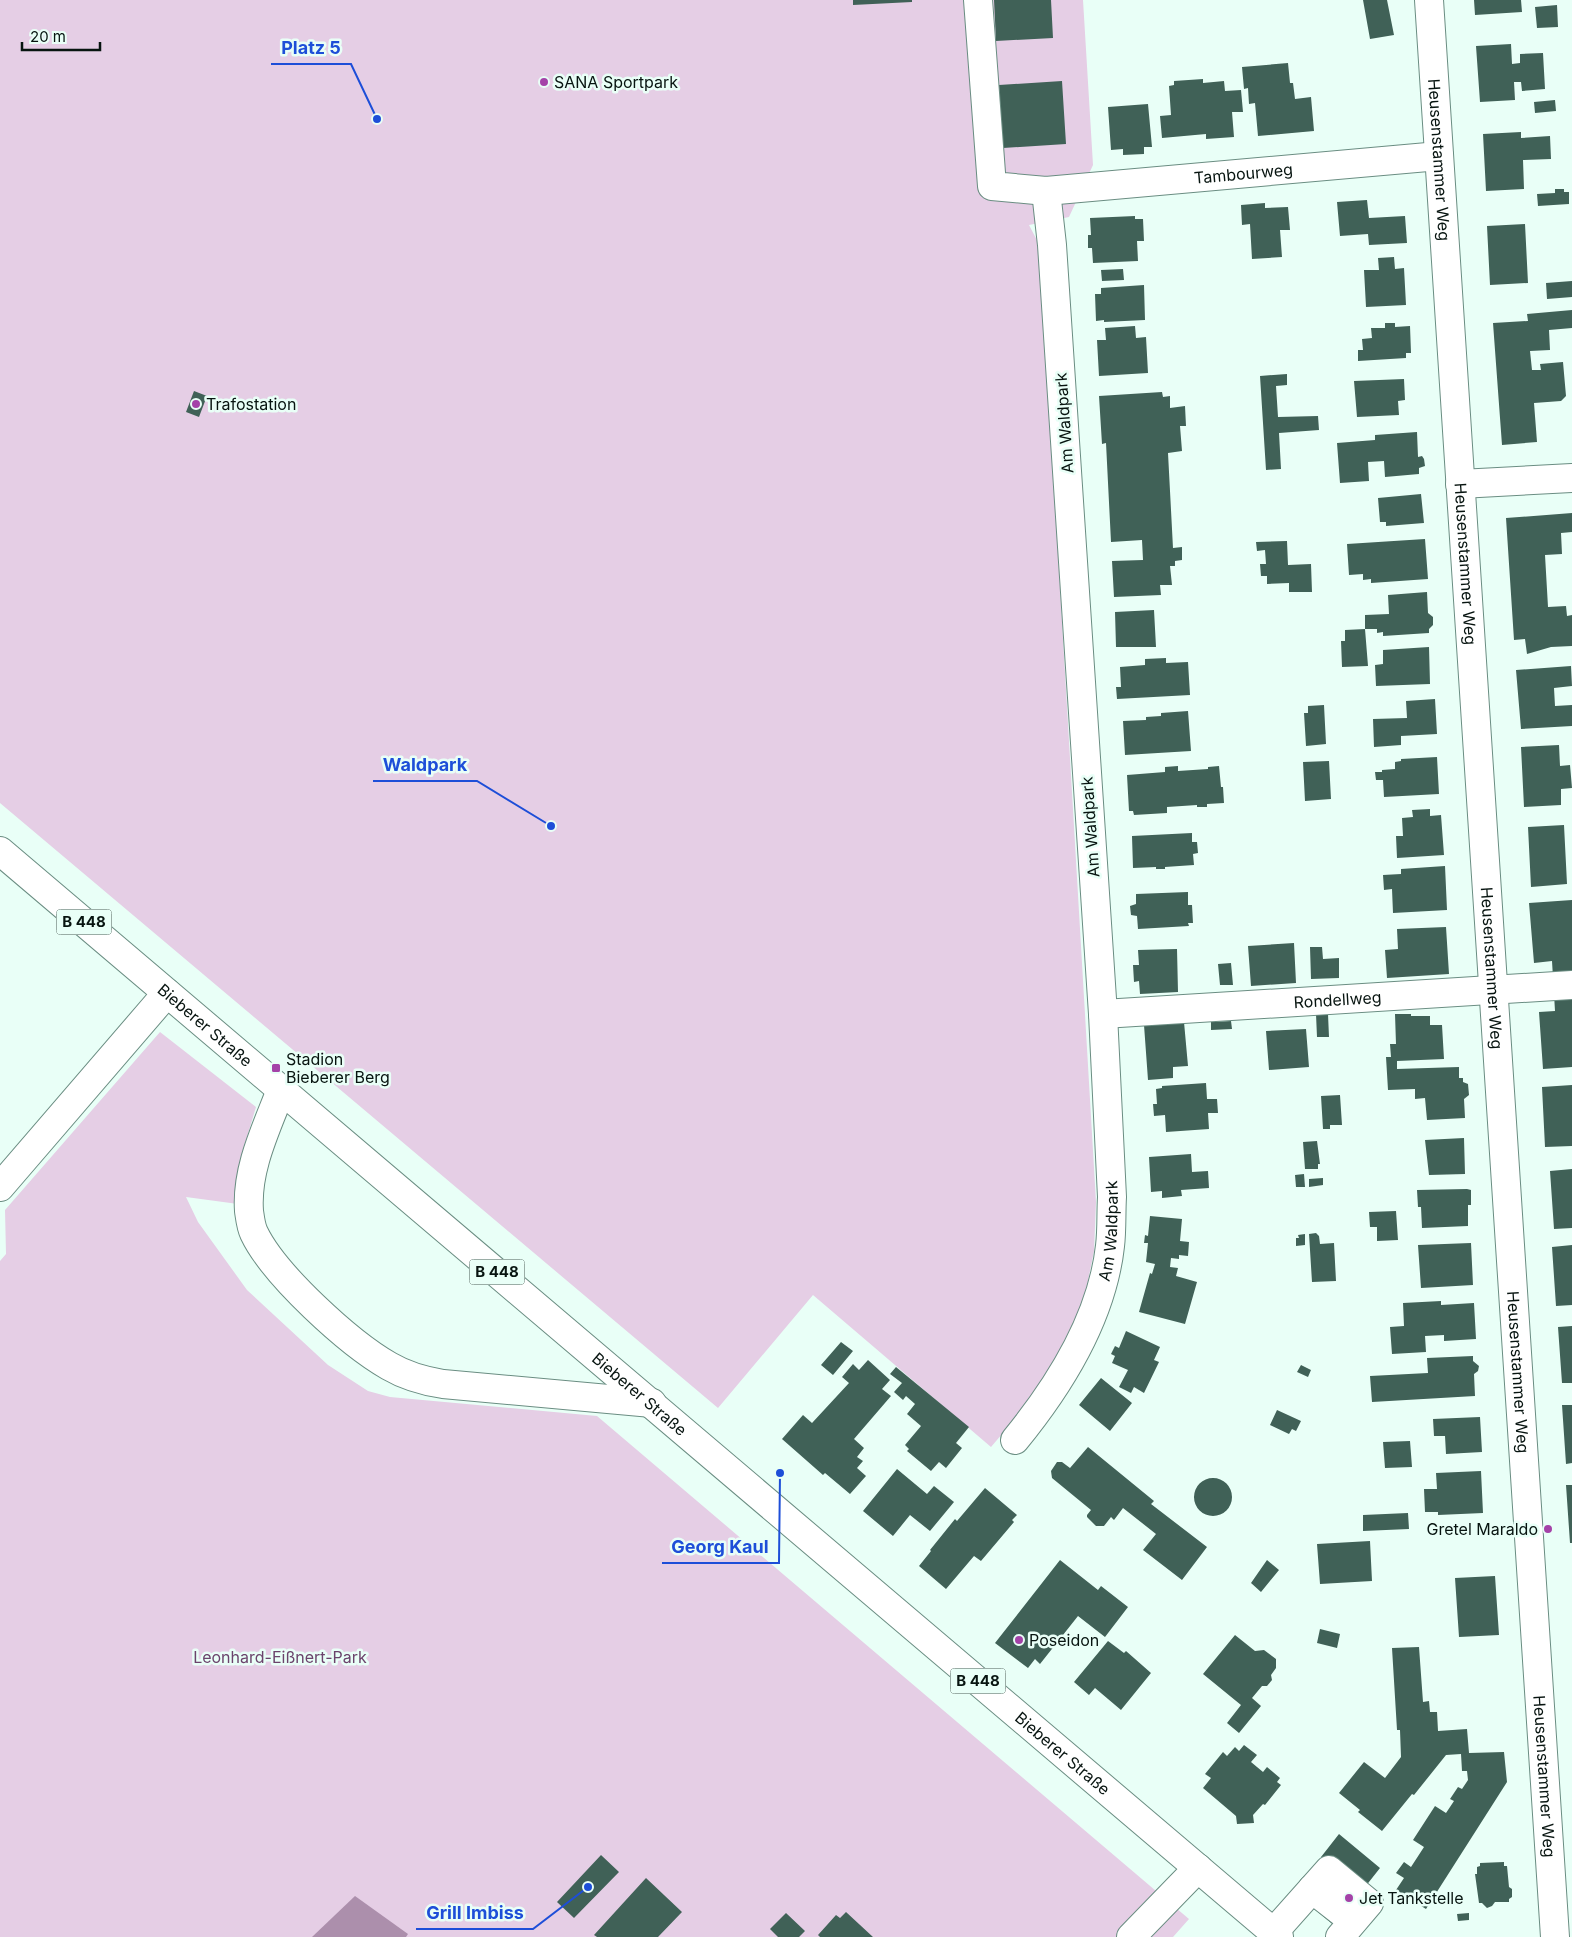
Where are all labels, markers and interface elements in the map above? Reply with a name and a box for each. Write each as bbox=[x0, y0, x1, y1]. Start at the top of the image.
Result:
scale bar bbox=[22, 20, 100, 52]
text: 20 m bbox=[30, 27, 66, 46]
callout: Platz 5 bbox=[271, 31, 351, 64]
text: Platz 5 bbox=[281, 37, 341, 58]
place label: SANA Sportpark bbox=[554, 72, 678, 92]
marker: SANA Sportpark bbox=[538, 76, 550, 88]
street label: Heusenstammer Weg bbox=[1424, 78, 1455, 241]
street label: Tambourweg bbox=[1193, 159, 1294, 188]
street label: Am Waldpark bbox=[1050, 372, 1078, 474]
place label: Trafostation bbox=[206, 394, 296, 414]
marker: Trafostation bbox=[190, 398, 202, 410]
street label: Heusenstammer Weg bbox=[1450, 482, 1481, 646]
callout: Waldpark bbox=[373, 748, 477, 781]
text: Waldpark bbox=[383, 754, 468, 775]
street label: Am Waldpark bbox=[1076, 776, 1104, 878]
street label: Heusenstammer Weg bbox=[1477, 886, 1507, 1050]
road number: B 448 bbox=[56, 910, 112, 934]
street label: Bieberer Straße bbox=[154, 979, 257, 1071]
street label: Rondellweg bbox=[1293, 987, 1382, 1012]
place label: Stadion Bieberer Berg bbox=[286, 1049, 390, 1087]
marker: Stadion Bieberer Berg bbox=[270, 1062, 282, 1074]
street label: Am Waldpark bbox=[1094, 1180, 1122, 1283]
road number: B 448 bbox=[470, 1260, 524, 1284]
street label: Heusenstammer Weg bbox=[1503, 1290, 1534, 1454]
street label: Bieberer Straße bbox=[588, 1348, 691, 1440]
place label: Gretel Maraldo bbox=[1426, 1519, 1538, 1539]
marker: Gretel Maraldo bbox=[1542, 1523, 1554, 1535]
callout: Georg Kaul bbox=[662, 1530, 779, 1563]
text: Georg Kaul bbox=[671, 1536, 769, 1557]
place label: Poseidon bbox=[1029, 1630, 1099, 1650]
marker: Poseidon bbox=[1013, 1634, 1025, 1646]
park label: Leonhard-Eißnert-Park bbox=[193, 1647, 367, 1667]
road number: B 448 bbox=[950, 1668, 1006, 1694]
street label: Heusenstammer Weg bbox=[1529, 1694, 1560, 1858]
street label: Bieberer Straße bbox=[1011, 1707, 1114, 1799]
place label: Jet Tankstelle bbox=[1359, 1888, 1464, 1908]
marker: Jet Tankstelle bbox=[1343, 1892, 1355, 1904]
callout: Grill Imbiss bbox=[416, 1896, 533, 1929]
text: Grill Imbiss bbox=[426, 1902, 524, 1923]

